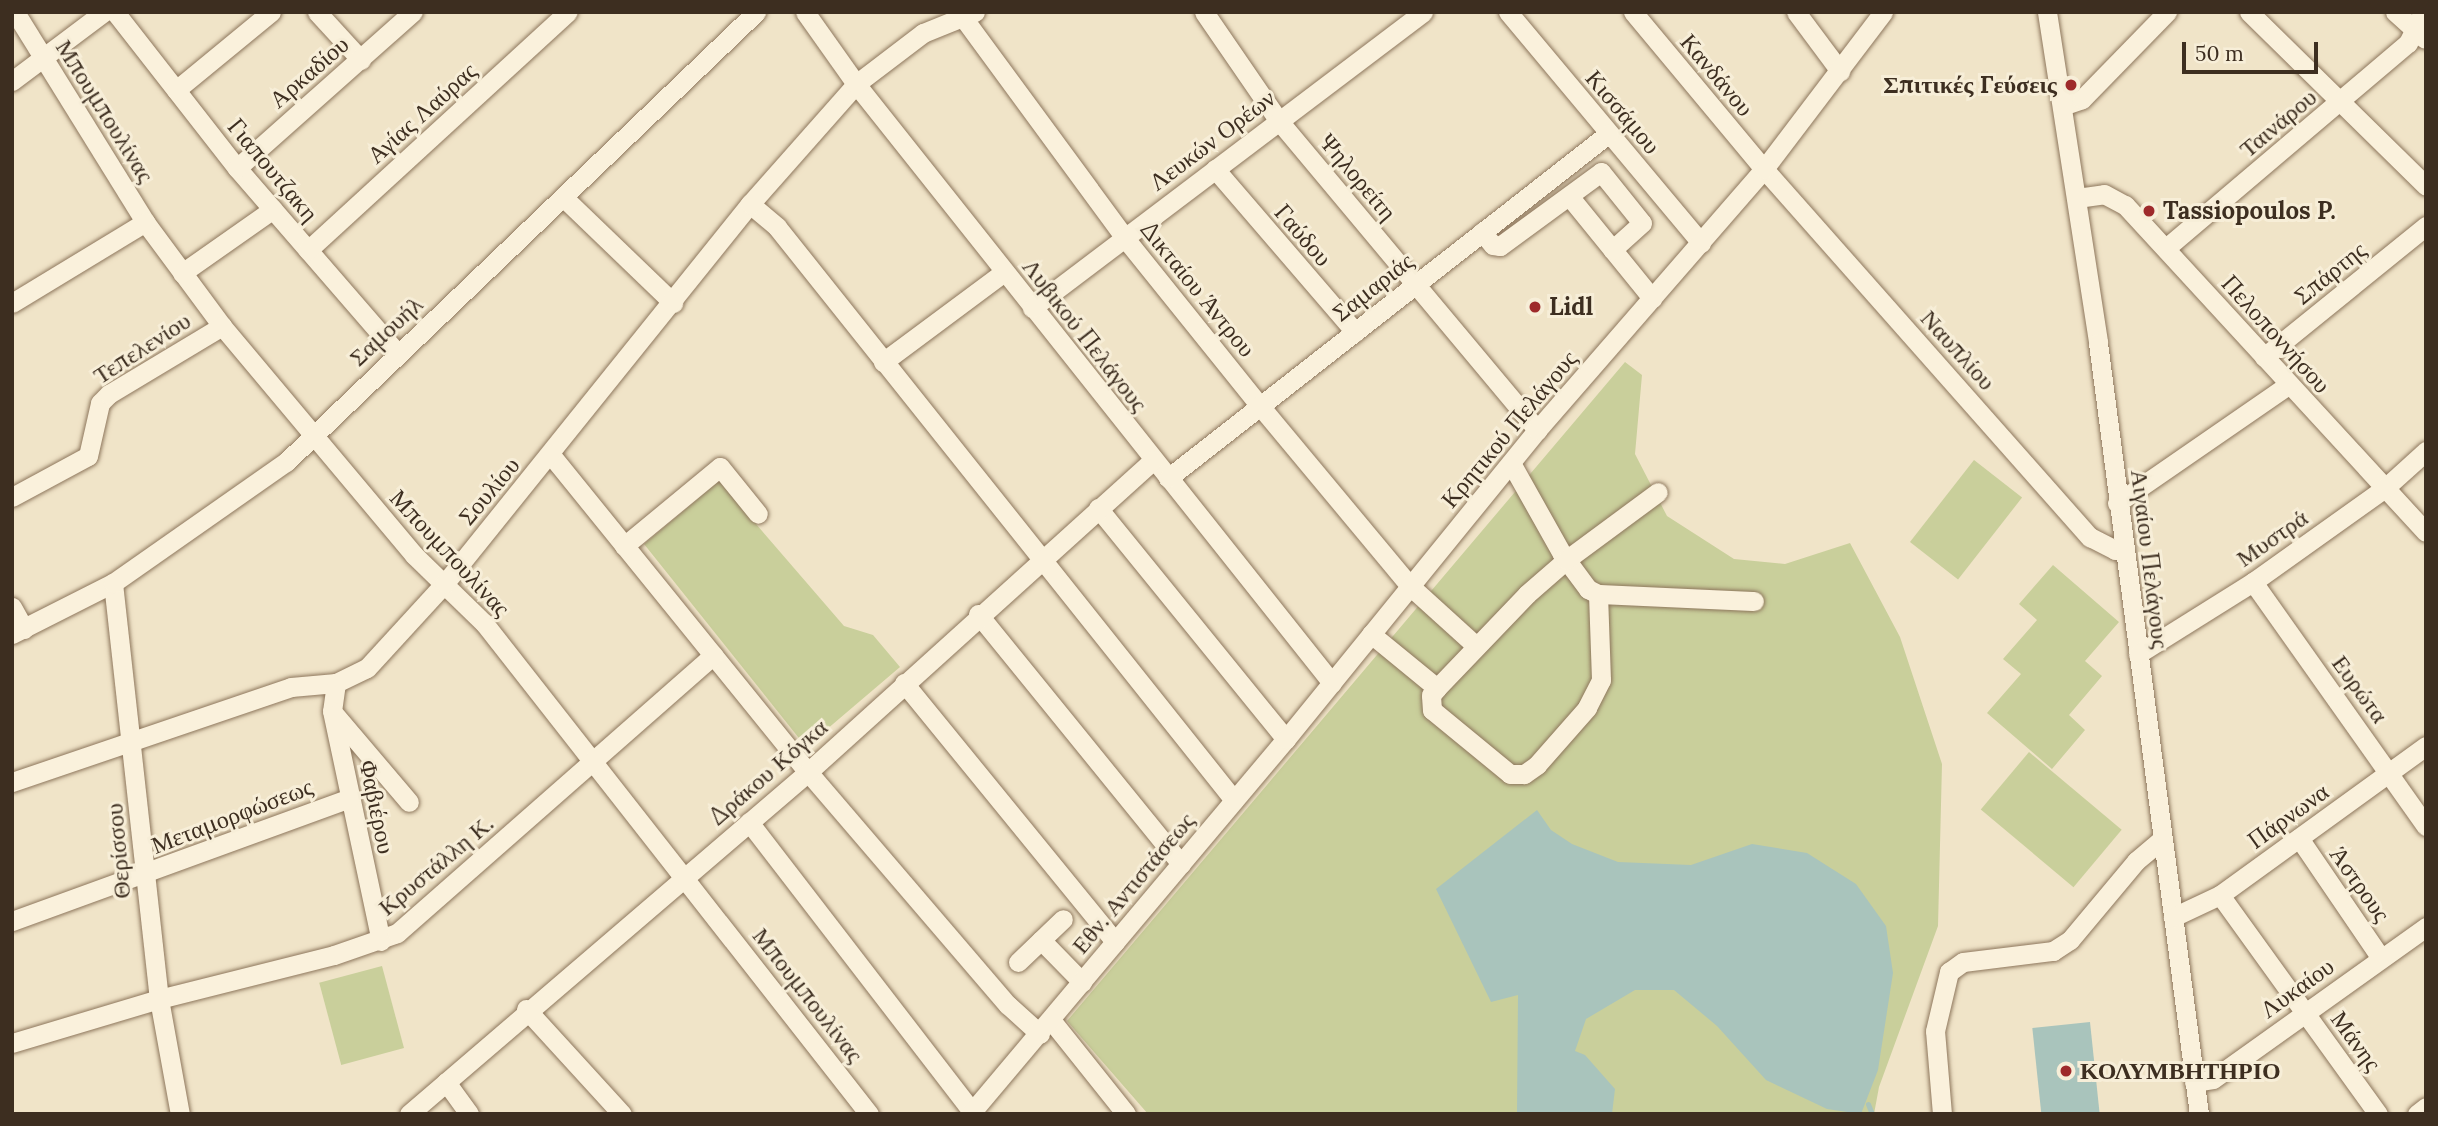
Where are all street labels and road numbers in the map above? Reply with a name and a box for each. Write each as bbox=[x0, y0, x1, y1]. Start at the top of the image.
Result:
street label: Κανδάνου bbox=[1674, 28, 1760, 122]
street label: Αρκαδίου bbox=[264, 30, 354, 114]
street label: Μπουμπουλίνας bbox=[50, 34, 160, 188]
street label: Αγίας Λαύρας bbox=[361, 56, 483, 170]
street label: Κισσάμου bbox=[1580, 64, 1666, 160]
street label: Λευκών Ορέων bbox=[1143, 83, 1281, 197]
street label: Ταινάρου bbox=[2234, 83, 2322, 163]
street label: Γιαπουτζακη bbox=[222, 113, 324, 227]
street label: Ψηλορείτη bbox=[1313, 128, 1403, 226]
street label: Γαύδου bbox=[1268, 198, 1338, 272]
street label: Δικταίου Άντρου bbox=[1135, 215, 1261, 363]
street label: Σπάρτης bbox=[2288, 235, 2372, 311]
street label: Σαμαριάς bbox=[1327, 247, 1419, 327]
street label: Λυβικού Πελάγους bbox=[1016, 253, 1154, 417]
street label: Πελοποννήσου bbox=[2215, 269, 2337, 399]
street label: Σαμουήλ bbox=[344, 290, 428, 372]
street label: Ναυπλίου bbox=[1915, 304, 2001, 396]
street label: Τεπελενίου bbox=[88, 306, 196, 390]
street label: Κρητικού Πελάγους bbox=[1435, 345, 1583, 513]
street label: Σουλίου bbox=[452, 451, 526, 531]
street label: Αιγαίου Πελάγους bbox=[2125, 468, 2175, 650]
street label: Μπουμπουλίνας bbox=[384, 484, 516, 622]
street label: Μυστρά bbox=[2231, 503, 2313, 573]
street label: Ευρώτα bbox=[2326, 650, 2394, 728]
street label: Δράκου Κόγκα bbox=[703, 713, 833, 831]
street label: Φαβιέρου bbox=[353, 758, 401, 856]
street label: Μεταμορφώσεως bbox=[147, 772, 317, 860]
street label: Πάρνωνα bbox=[2242, 777, 2334, 855]
street label: Θερίσσου bbox=[99, 802, 137, 900]
street label: Εθν. Αντιστάσεως bbox=[1066, 807, 1200, 959]
street label: Κρυστάλλη Κ. bbox=[373, 808, 499, 922]
street label: Άστρους bbox=[2324, 841, 2396, 927]
street label: Μπουμπουλίνας bbox=[747, 922, 869, 1068]
street label: Λυκαίου bbox=[2255, 952, 2339, 1024]
street label: Μάνης bbox=[2325, 1006, 2387, 1076]

